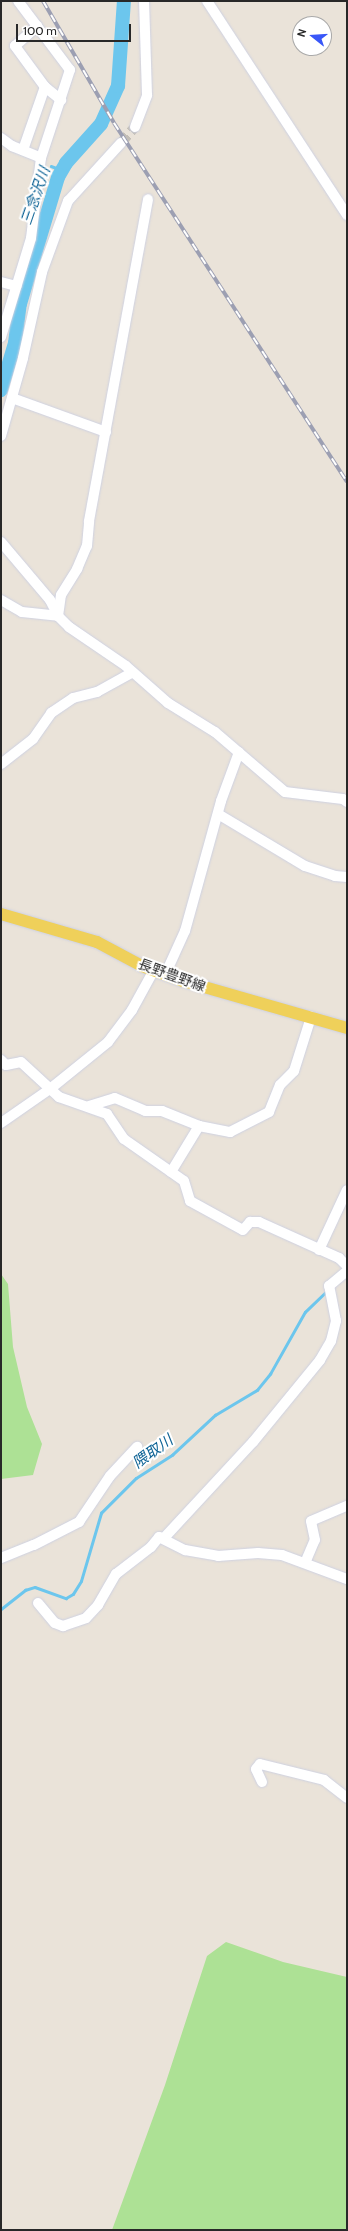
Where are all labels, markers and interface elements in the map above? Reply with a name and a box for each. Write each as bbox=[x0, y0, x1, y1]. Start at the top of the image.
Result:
scale bar bbox=[18, 16, 133, 42]
north arrow bbox=[292, 16, 332, 56]
text: 100 m bbox=[23, 23, 57, 38]
text: N bbox=[294, 27, 309, 39]
water label: 三念沢川 bbox=[18, 165, 54, 227]
street label: 長野豊野線 bbox=[136, 955, 208, 995]
water label: 隈取川 bbox=[130, 1431, 176, 1473]

